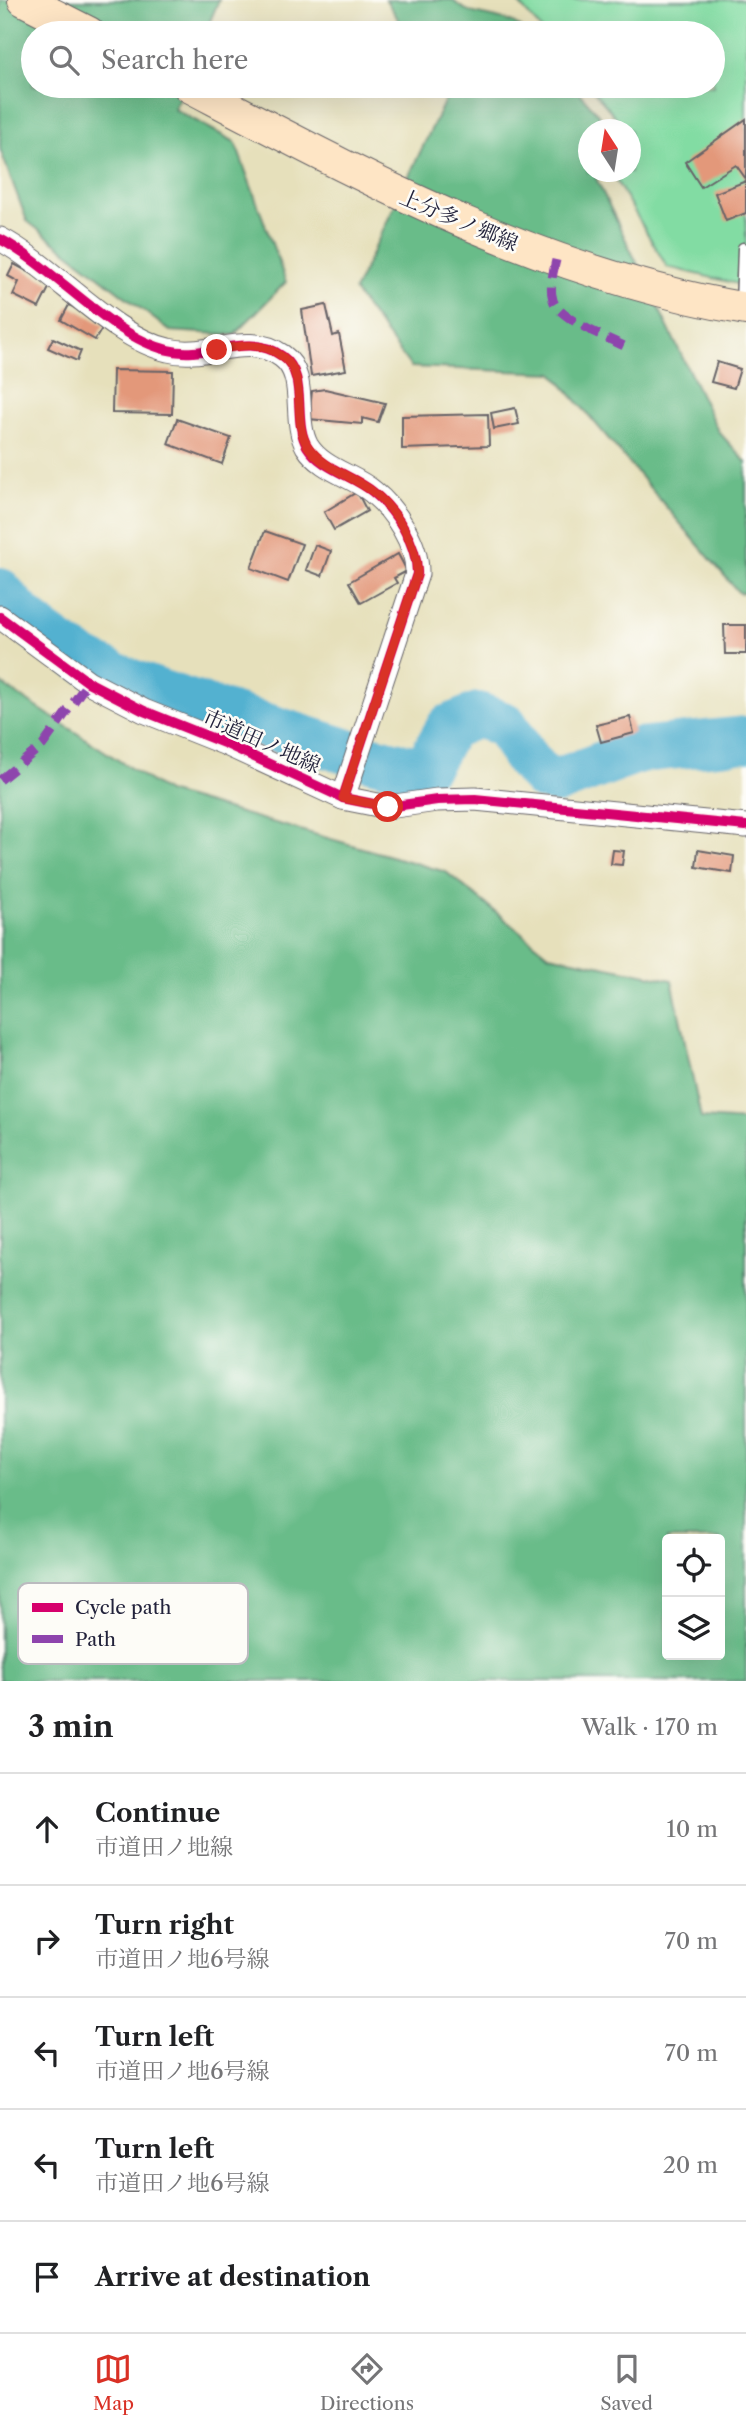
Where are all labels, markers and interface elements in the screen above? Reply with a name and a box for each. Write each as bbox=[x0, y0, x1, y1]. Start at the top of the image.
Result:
search box bbox=[21, 21, 725, 98]
icon: search bbox=[45, 41, 83, 79]
text: Search here bbox=[101, 44, 248, 76]
north arrow bbox=[578, 119, 641, 182]
street label: 上分多ノ郷線 bbox=[396, 184, 522, 256]
route end bbox=[201, 334, 232, 365]
street label: 市道田ノ地線 bbox=[199, 704, 325, 778]
route start bbox=[372, 791, 403, 822]
map controls bbox=[662, 1534, 725, 1660]
button: locate bbox=[662, 1534, 725, 1597]
legend bbox=[18, 1583, 248, 1664]
text: Cycle path bbox=[75, 1596, 171, 1619]
button: layers bbox=[662, 1597, 725, 1660]
text: Path bbox=[75, 1628, 116, 1651]
text: 3 min bbox=[28, 1708, 114, 1745]
text: Walk · 170 m bbox=[581, 1713, 718, 1741]
text: Continue bbox=[95, 1797, 220, 1829]
icon: ahead bbox=[28, 1810, 66, 1848]
text: 10 m bbox=[666, 1815, 718, 1843]
text: 市道田ノ地線 bbox=[95, 1833, 233, 1861]
text: Turn right bbox=[95, 1909, 234, 1941]
icon: right bbox=[28, 1922, 66, 1960]
text: 70 m bbox=[665, 1927, 718, 1955]
text: 市道田ノ地6号線 bbox=[95, 1945, 269, 1973]
text: Turn left bbox=[95, 2021, 214, 2053]
icon: left bbox=[28, 2034, 66, 2072]
text: 70 m bbox=[665, 2039, 718, 2067]
text: 市道田ノ地6号線 bbox=[95, 2057, 269, 2085]
text: Turn left bbox=[95, 2133, 214, 2165]
icon: left bbox=[28, 2146, 66, 2184]
text: 20 m bbox=[663, 2151, 718, 2179]
text: 市道田ノ地6号線 bbox=[95, 2169, 269, 2197]
icon: arrive bbox=[28, 2258, 66, 2296]
text: Arrive at destination bbox=[95, 2261, 370, 2293]
tab: Map bbox=[93, 2350, 134, 2415]
tab: Directions bbox=[320, 2350, 414, 2415]
tab: Saved bbox=[600, 2350, 653, 2415]

